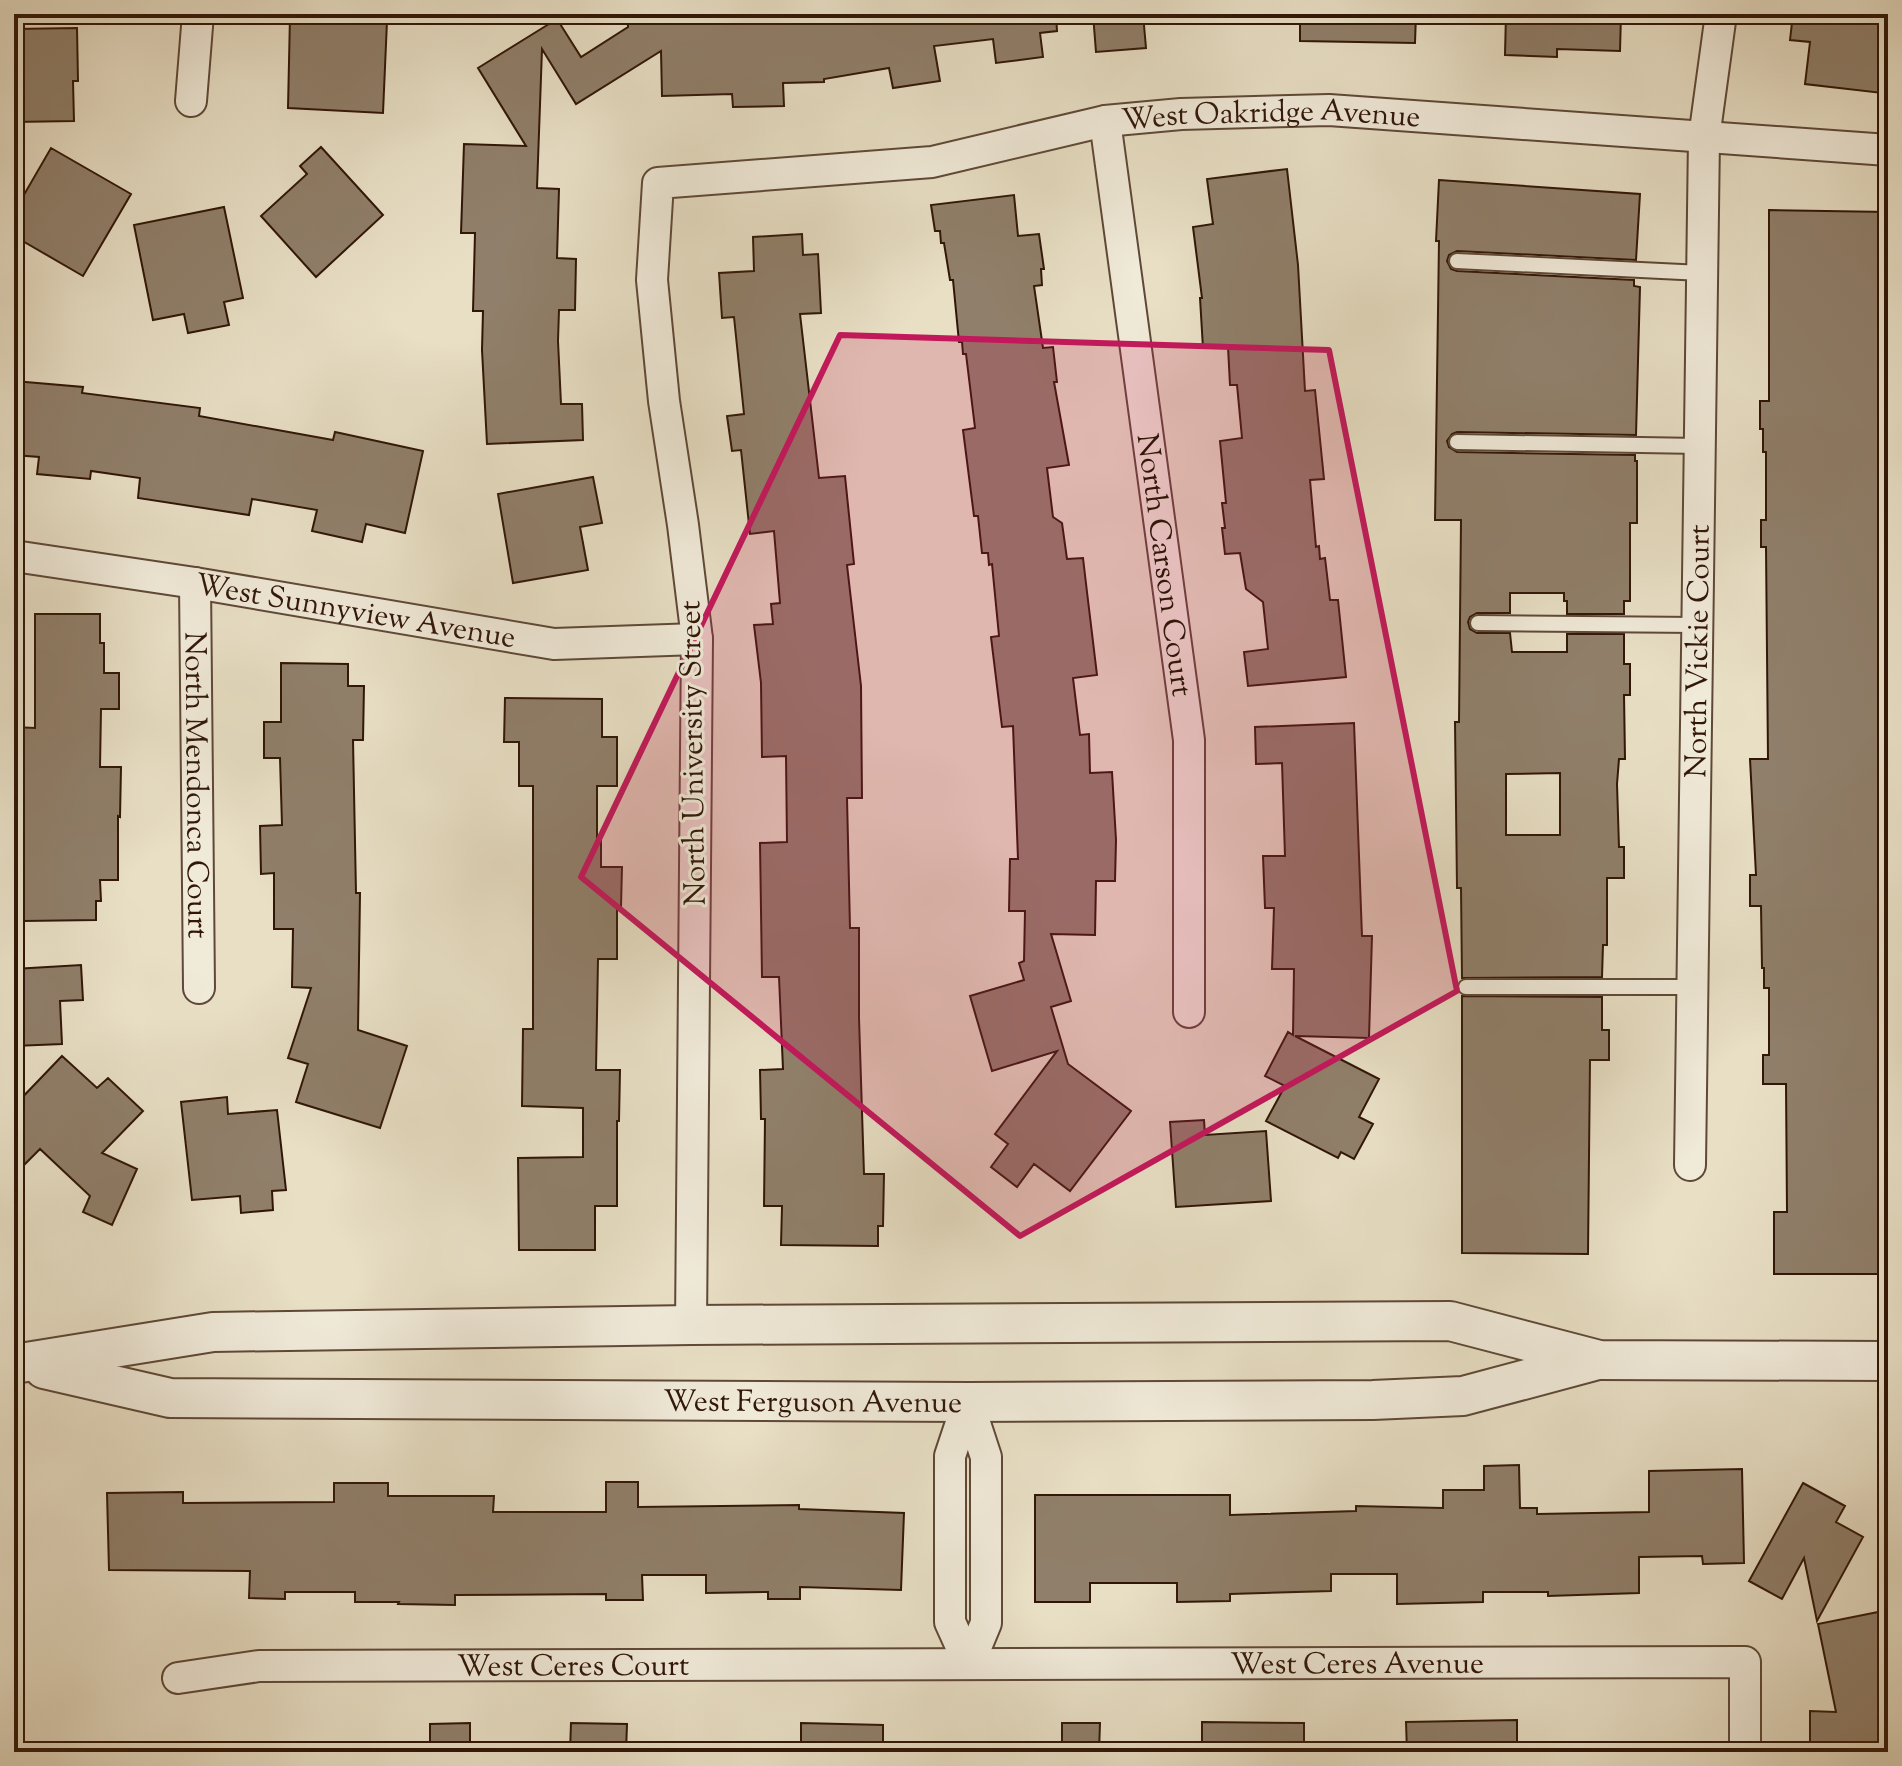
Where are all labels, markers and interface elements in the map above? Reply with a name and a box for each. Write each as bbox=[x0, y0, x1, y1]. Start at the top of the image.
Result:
street label: West Oakridge Avenue bbox=[1120, 90, 1422, 143]
street label: North Carson Court bbox=[1124, 431, 1202, 699]
street label: North Vickie Court bbox=[1676, 524, 1723, 778]
street label: West Sunnyview Avenue bbox=[192, 564, 519, 661]
street label: North University Street bbox=[670, 600, 719, 906]
street label: North Mendonca Court bbox=[171, 631, 218, 939]
street label: West Ferguson Avenue bbox=[663, 1381, 962, 1426]
street label: West Ceres Avenue bbox=[1230, 1644, 1484, 1687]
street label: West Ceres Court bbox=[457, 1646, 689, 1689]

